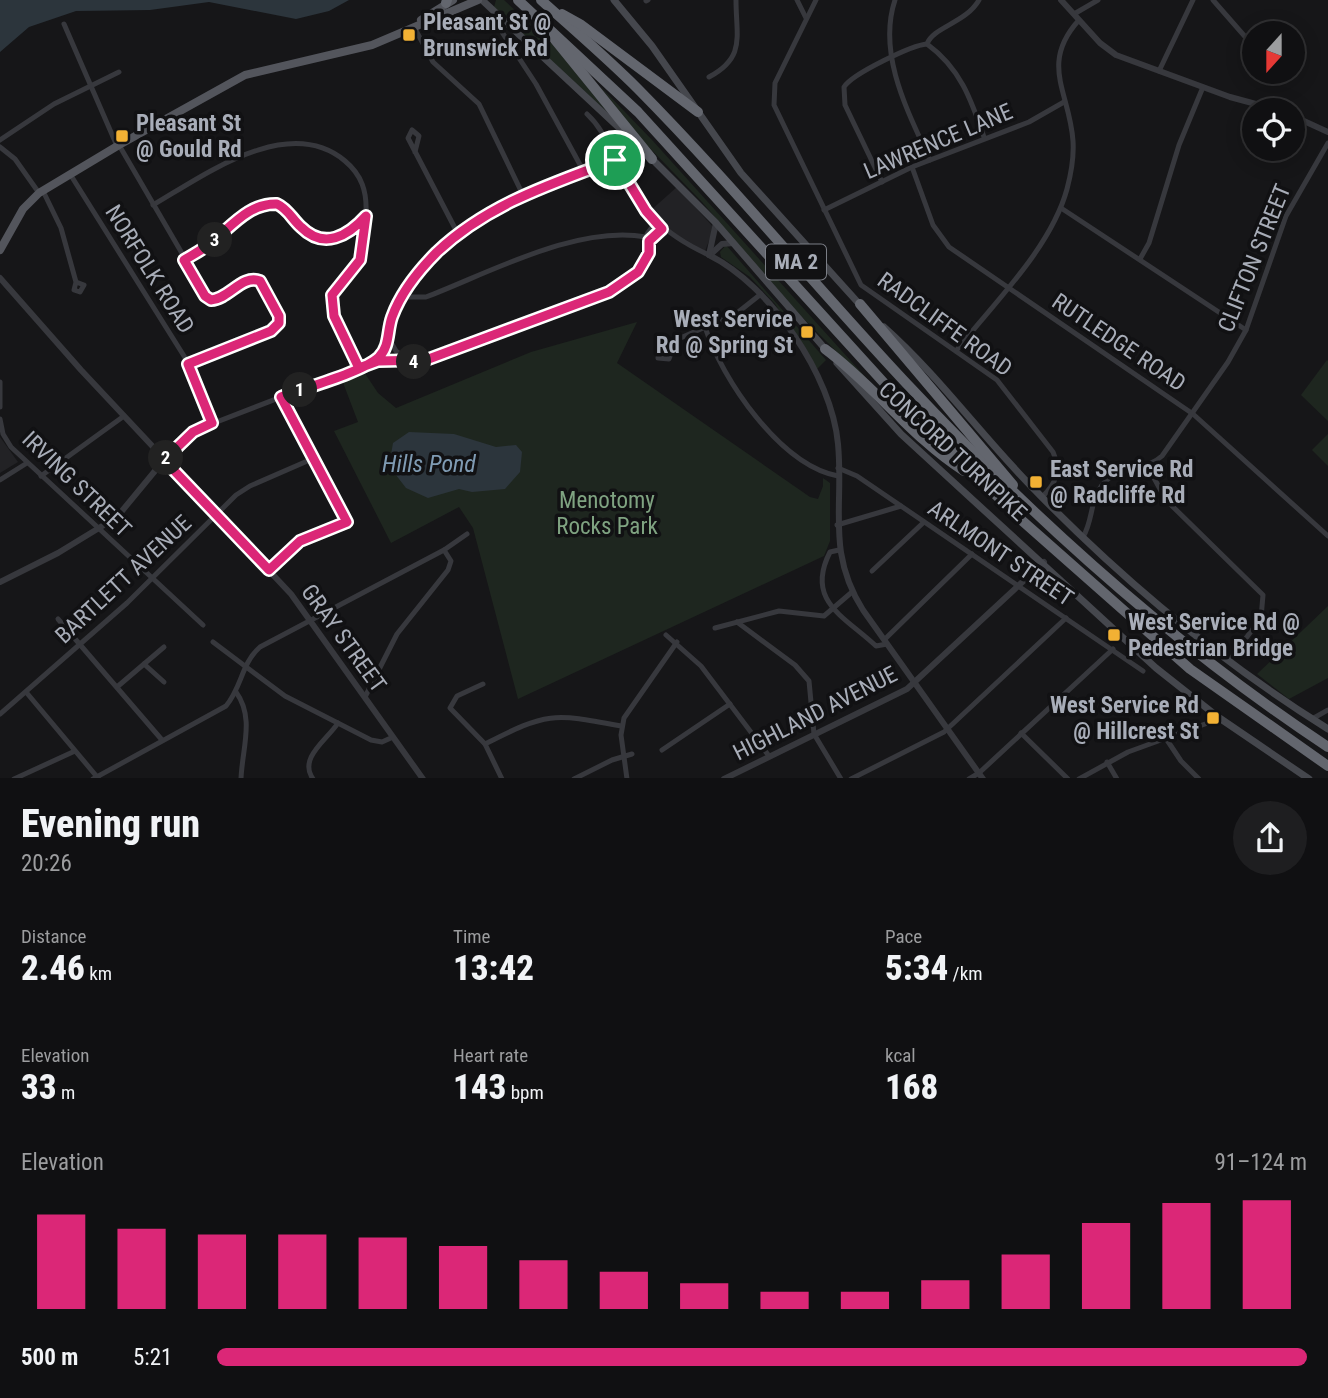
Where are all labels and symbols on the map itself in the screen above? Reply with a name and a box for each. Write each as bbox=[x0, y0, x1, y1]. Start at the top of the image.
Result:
place label: Pleasant St @ Brunswick Rd bbox=[423, 9, 551, 62]
north arrow bbox=[1242, 21, 1306, 84]
marker: Pleasant St @ Brunswick Rd bbox=[401, 27, 417, 43]
street label: LAWRENCE LANE bbox=[860, 98, 1017, 185]
place label: Pleasant St @ Gould Rd bbox=[136, 110, 242, 163]
marker: Pleasant St @ Gould Rd bbox=[114, 128, 130, 144]
pin bbox=[585, 130, 645, 190]
street label: CLIFTON STREET bbox=[1213, 180, 1296, 336]
street label: NORFOLK ROAD bbox=[99, 200, 200, 338]
pin: 3 bbox=[198, 222, 232, 258]
road number: MA 2 bbox=[766, 244, 826, 280]
street label: RADCLIFFE ROAD bbox=[872, 267, 1017, 382]
street label: RUTLEDGE ROAD bbox=[1047, 288, 1191, 397]
place label: West Service Rd @ Spring St bbox=[656, 306, 793, 359]
marker: West Service Rd @ Spring St bbox=[799, 324, 815, 340]
pin: 4 bbox=[396, 344, 432, 380]
pin: 1 bbox=[282, 372, 318, 408]
street label: CONCORD TURNPIKE bbox=[873, 376, 1032, 527]
street label: IRVING STREET bbox=[17, 426, 137, 543]
pin: 2 bbox=[148, 440, 184, 476]
water label: Hills Pond bbox=[382, 450, 476, 478]
place label: East Service Rd @ Radcliffe Rd bbox=[1050, 456, 1193, 509]
marker: East Service Rd @ Radcliffe Rd bbox=[1028, 474, 1044, 490]
park label: Menotomy Rocks Park bbox=[556, 487, 658, 540]
street label: ARLMONT STREET bbox=[923, 495, 1079, 612]
street label: BARTLETT AVENUE bbox=[50, 510, 197, 649]
street label: GRAY STREET bbox=[295, 579, 392, 697]
place label: West Service Rd @ Pedestrian Bridge bbox=[1128, 609, 1300, 662]
marker: West Service Rd @ Pedestrian Bridge bbox=[1106, 627, 1122, 643]
street label: HIGHLAND AVENUE bbox=[729, 661, 902, 766]
place label: West Service Rd @ Hillcrest St bbox=[1050, 692, 1199, 745]
marker: West Service Rd @ Hillcrest St bbox=[1205, 710, 1221, 726]

